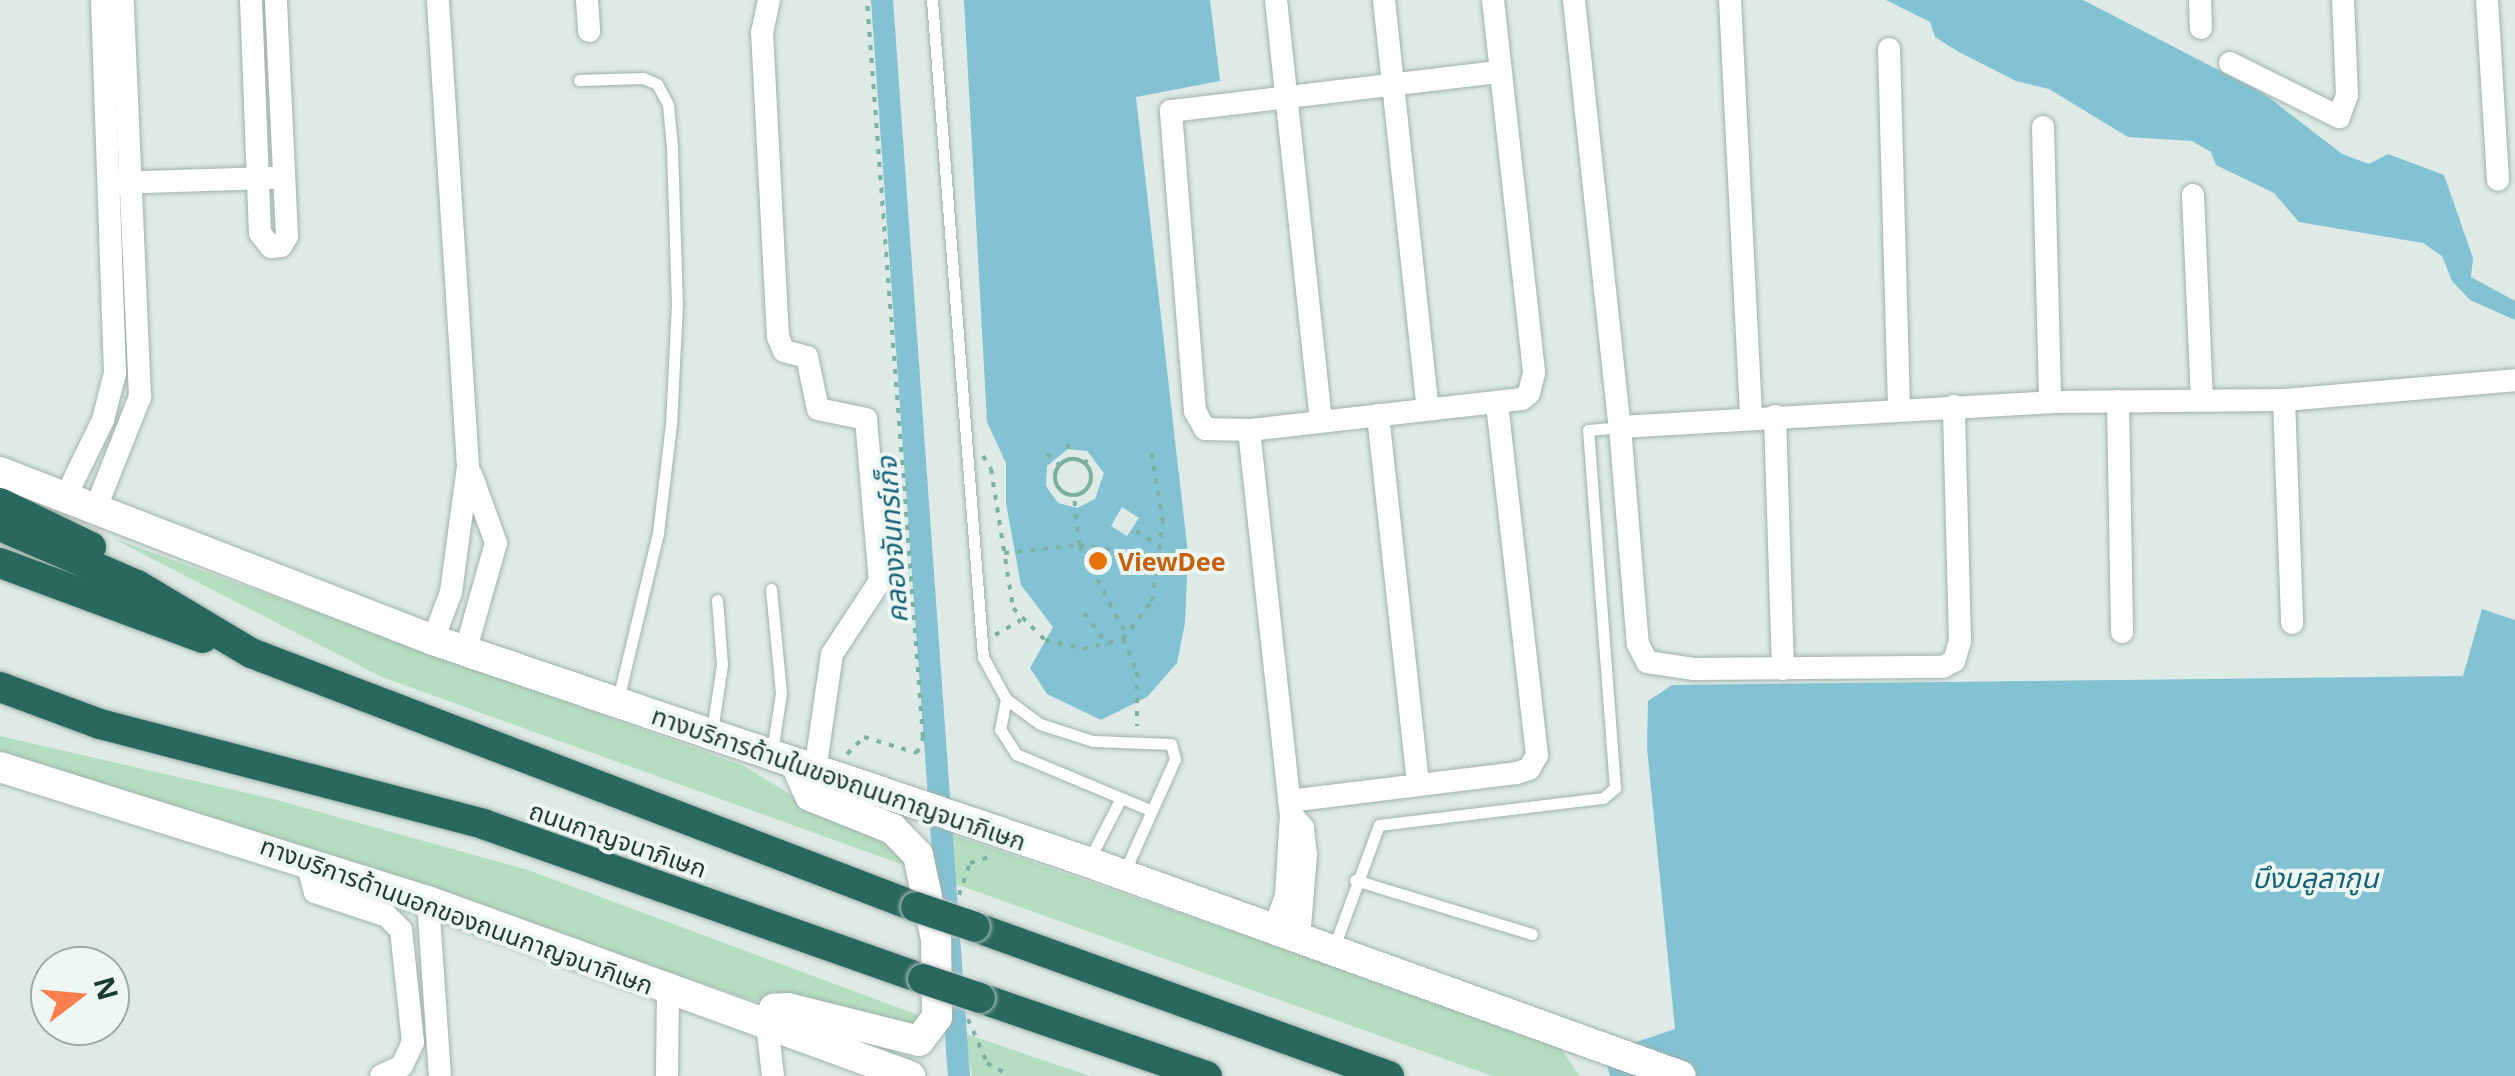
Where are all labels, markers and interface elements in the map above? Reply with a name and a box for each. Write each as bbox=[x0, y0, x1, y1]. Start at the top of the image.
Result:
water label: คลองจันทร์เก็จ bbox=[868, 456, 914, 624]
place label: ViewDee bbox=[1118, 546, 1226, 576]
marker: ViewDee bbox=[1087, 550, 1109, 572]
street label: ทางบริการด้านในของถนนกาญจนาภิเษก bbox=[648, 700, 1030, 856]
street label: ถนนกาญจนาภิเษก bbox=[525, 795, 711, 883]
street label: ทางบริการด้านนอกของถนนกาญจนาภิเษก bbox=[256, 830, 658, 1000]
water label: บึงบลูลากูน bbox=[2252, 860, 2378, 894]
north arrow bbox=[30, 946, 130, 1046]
text: N bbox=[86, 972, 128, 1004]

